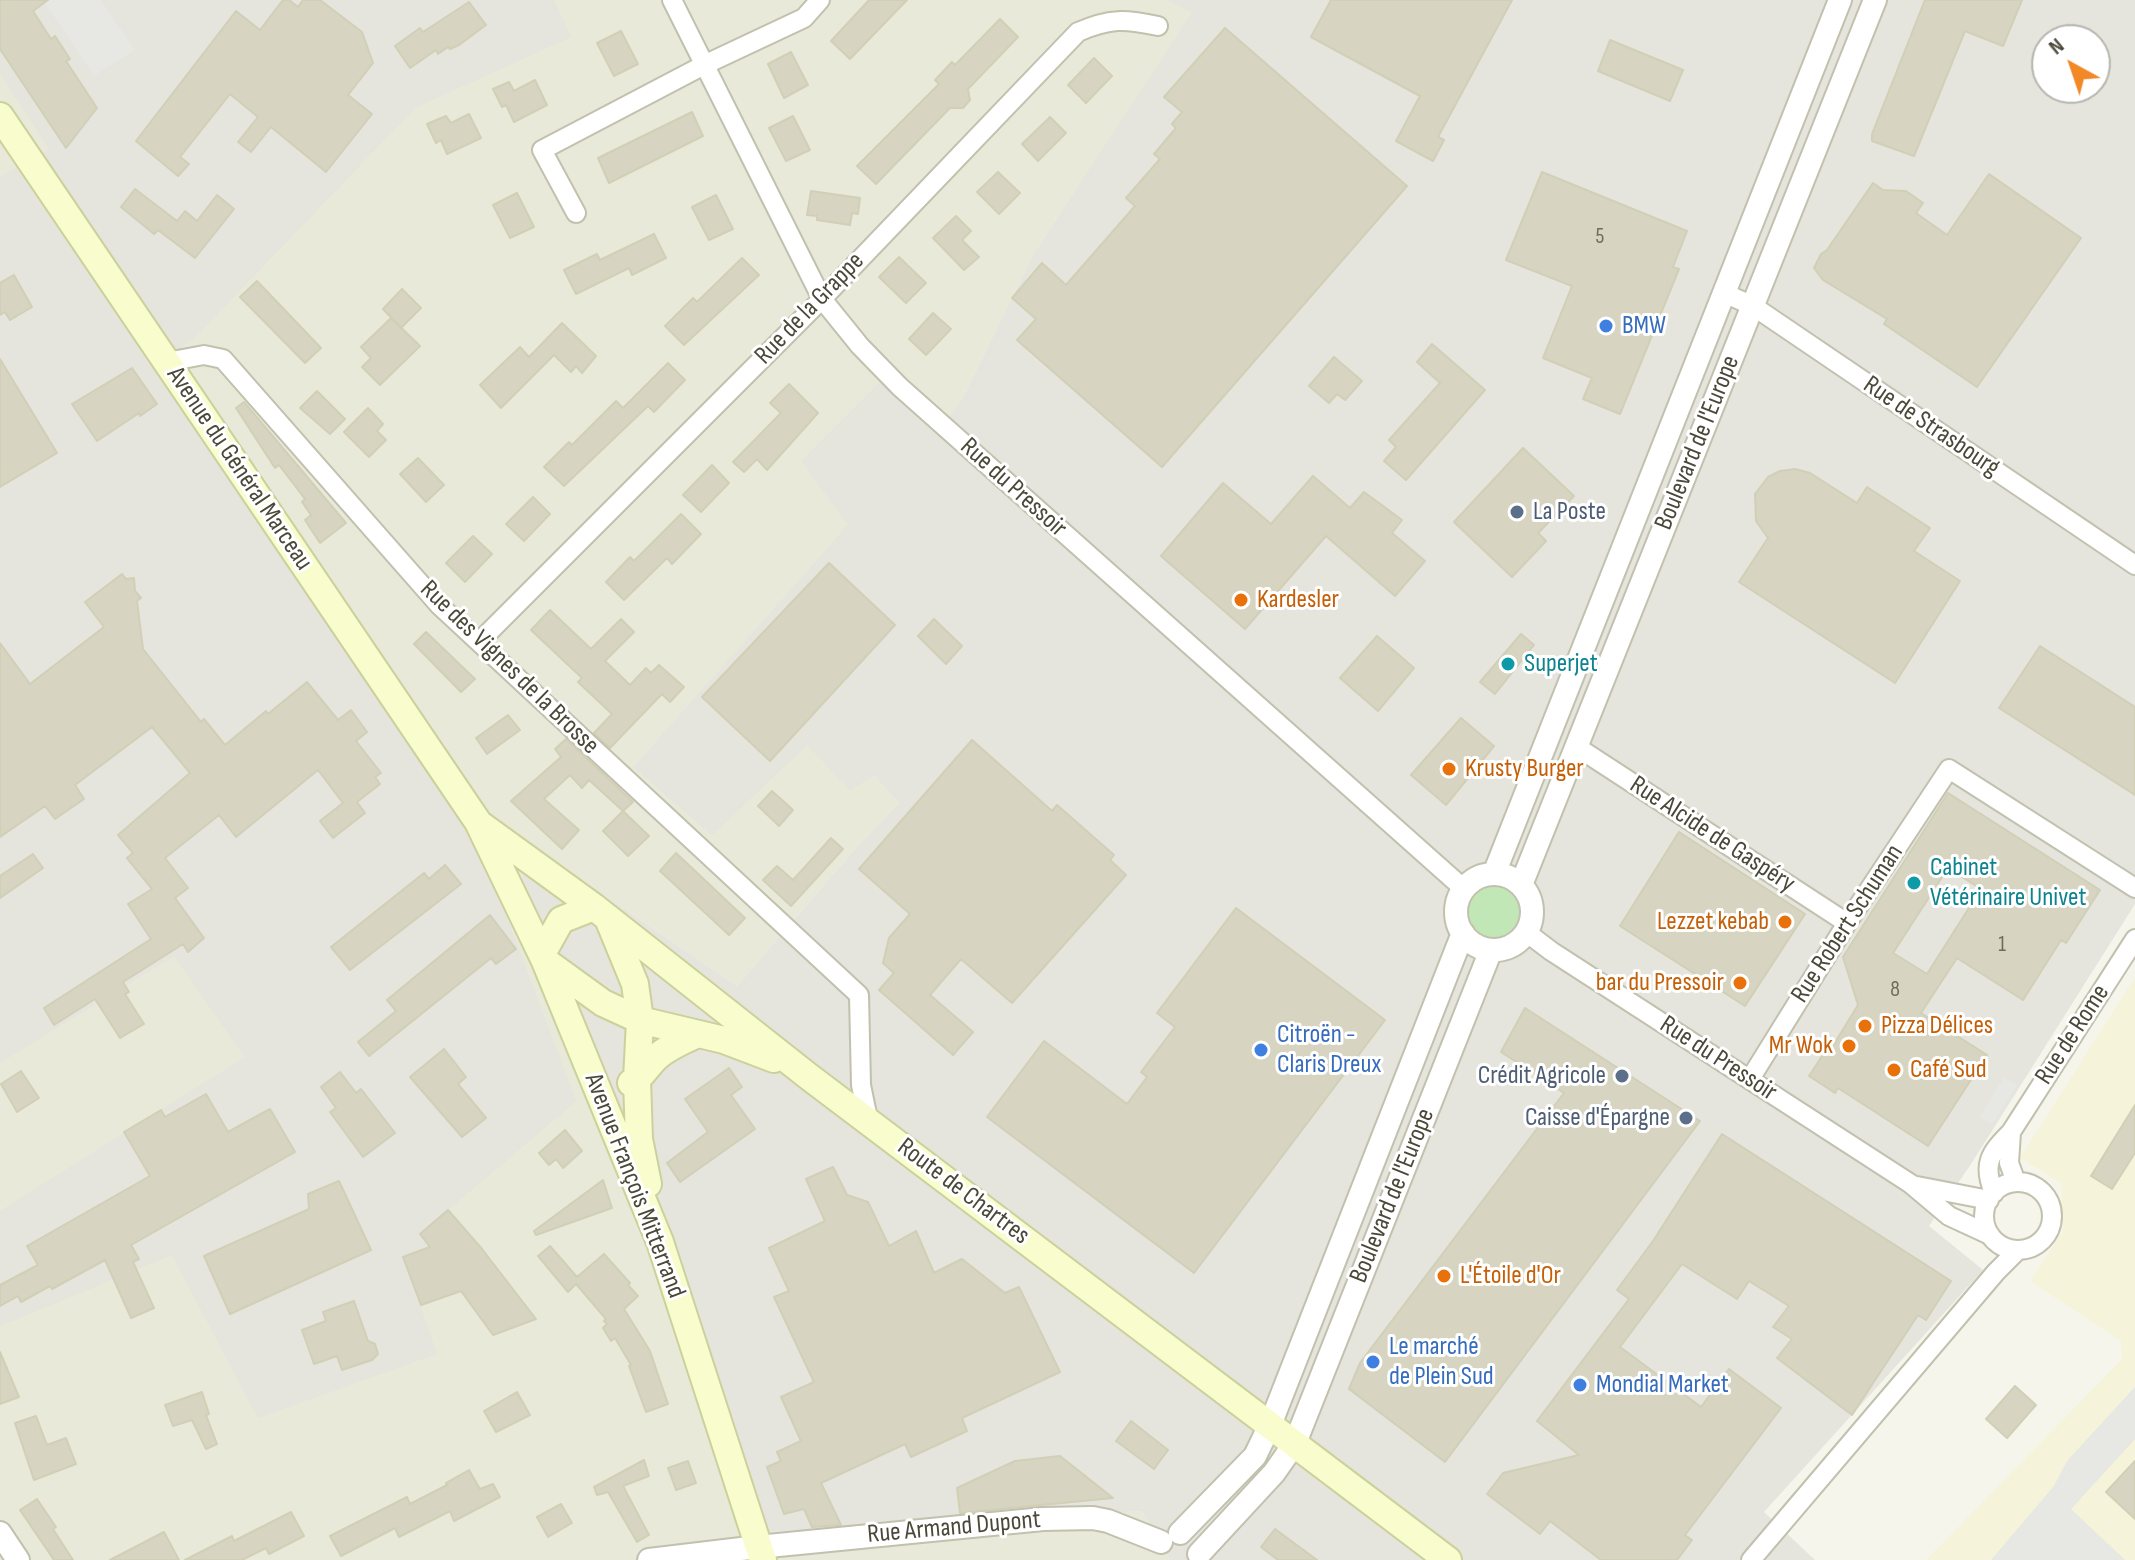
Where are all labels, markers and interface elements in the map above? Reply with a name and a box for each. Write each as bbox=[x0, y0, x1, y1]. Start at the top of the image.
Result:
north arrow bbox=[2031, 24, 2111, 104]
text: N bbox=[2043, 33, 2070, 61]
house number: 5 bbox=[1596, 224, 1604, 250]
street label: Rue de la Grappe bbox=[749, 246, 871, 372]
place label: BMW bbox=[1622, 310, 1666, 342]
marker: BMW bbox=[1597, 317, 1615, 335]
street label: Boulevard de l'Europe bbox=[1649, 351, 1747, 535]
street label: Avenue du Général Marceau bbox=[159, 361, 319, 577]
street label: Rue de Strasbourg bbox=[1857, 370, 2005, 484]
street label: Rue du Pressoir bbox=[953, 432, 1073, 544]
place label: La Poste bbox=[1533, 496, 1606, 528]
marker: La Poste bbox=[1508, 503, 1526, 521]
street label: Rue des Vignes de la Brosse bbox=[413, 575, 605, 761]
place label: Kardesler bbox=[1257, 584, 1339, 616]
marker: Kardesler bbox=[1232, 591, 1250, 609]
place label: Superjet bbox=[1524, 648, 1598, 680]
marker: Superjet bbox=[1499, 655, 1517, 673]
place label: Krusty Burger bbox=[1465, 753, 1584, 785]
marker: Krusty Burger bbox=[1440, 760, 1458, 778]
street label: Rue Alcide de Gaspéry bbox=[1623, 770, 1801, 900]
street label: Rue Robert Schuman bbox=[1785, 839, 1911, 1009]
place label: Cabinet Vétérinaire Univet bbox=[1930, 852, 2086, 914]
marker: Cabinet Vétérinaire Univet bbox=[1905, 874, 1923, 892]
place label: Lezzet kebab bbox=[1657, 906, 1769, 938]
marker: Lezzet kebab bbox=[1776, 913, 1794, 931]
house number: 1 bbox=[1998, 932, 2006, 958]
place label: bar du Pressoir bbox=[1596, 967, 1724, 999]
marker: bar du Pressoir bbox=[1731, 974, 1749, 992]
house number: 8 bbox=[1890, 977, 1900, 1003]
street label: Rue de Rome bbox=[2029, 979, 2117, 1091]
street label: Rue du Pressoir bbox=[1654, 1010, 1782, 1108]
place label: Pizza Délices bbox=[1881, 1010, 1993, 1042]
marker: Pizza Délices bbox=[1856, 1017, 1874, 1035]
place label: Citroën - Claris Dreux bbox=[1277, 1019, 1381, 1080]
place label: Mr Wok bbox=[1769, 1030, 1833, 1062]
marker: Mr Wok bbox=[1840, 1037, 1858, 1055]
marker: Citroën - Claris Dreux bbox=[1252, 1041, 1270, 1059]
place label: Café Sud bbox=[1910, 1054, 1987, 1086]
place label: Crédit Agricole bbox=[1478, 1060, 1606, 1092]
marker: Café Sud bbox=[1885, 1061, 1903, 1079]
marker: Crédit Agricole bbox=[1613, 1067, 1631, 1085]
street label: Avenue François Mitterrand bbox=[577, 1069, 691, 1303]
place label: Caisse d'Épargne bbox=[1525, 1102, 1670, 1134]
street label: Boulevard de l'Europe bbox=[1344, 1104, 1442, 1288]
marker: Caisse d'Épargne bbox=[1677, 1109, 1695, 1127]
street label: Route de Chartres bbox=[891, 1132, 1035, 1252]
place label: L'Étoile d'Or bbox=[1460, 1260, 1561, 1292]
marker: L'Étoile d'Or bbox=[1435, 1267, 1453, 1285]
place label: Le marché de Plein Sud bbox=[1389, 1331, 1494, 1392]
marker: Le marché de Plein Sud bbox=[1364, 1353, 1382, 1371]
place label: Mondial Market bbox=[1596, 1369, 1729, 1401]
marker: Mondial Market bbox=[1571, 1376, 1589, 1394]
street label: Rue Armand Dupont bbox=[866, 1505, 1042, 1551]

